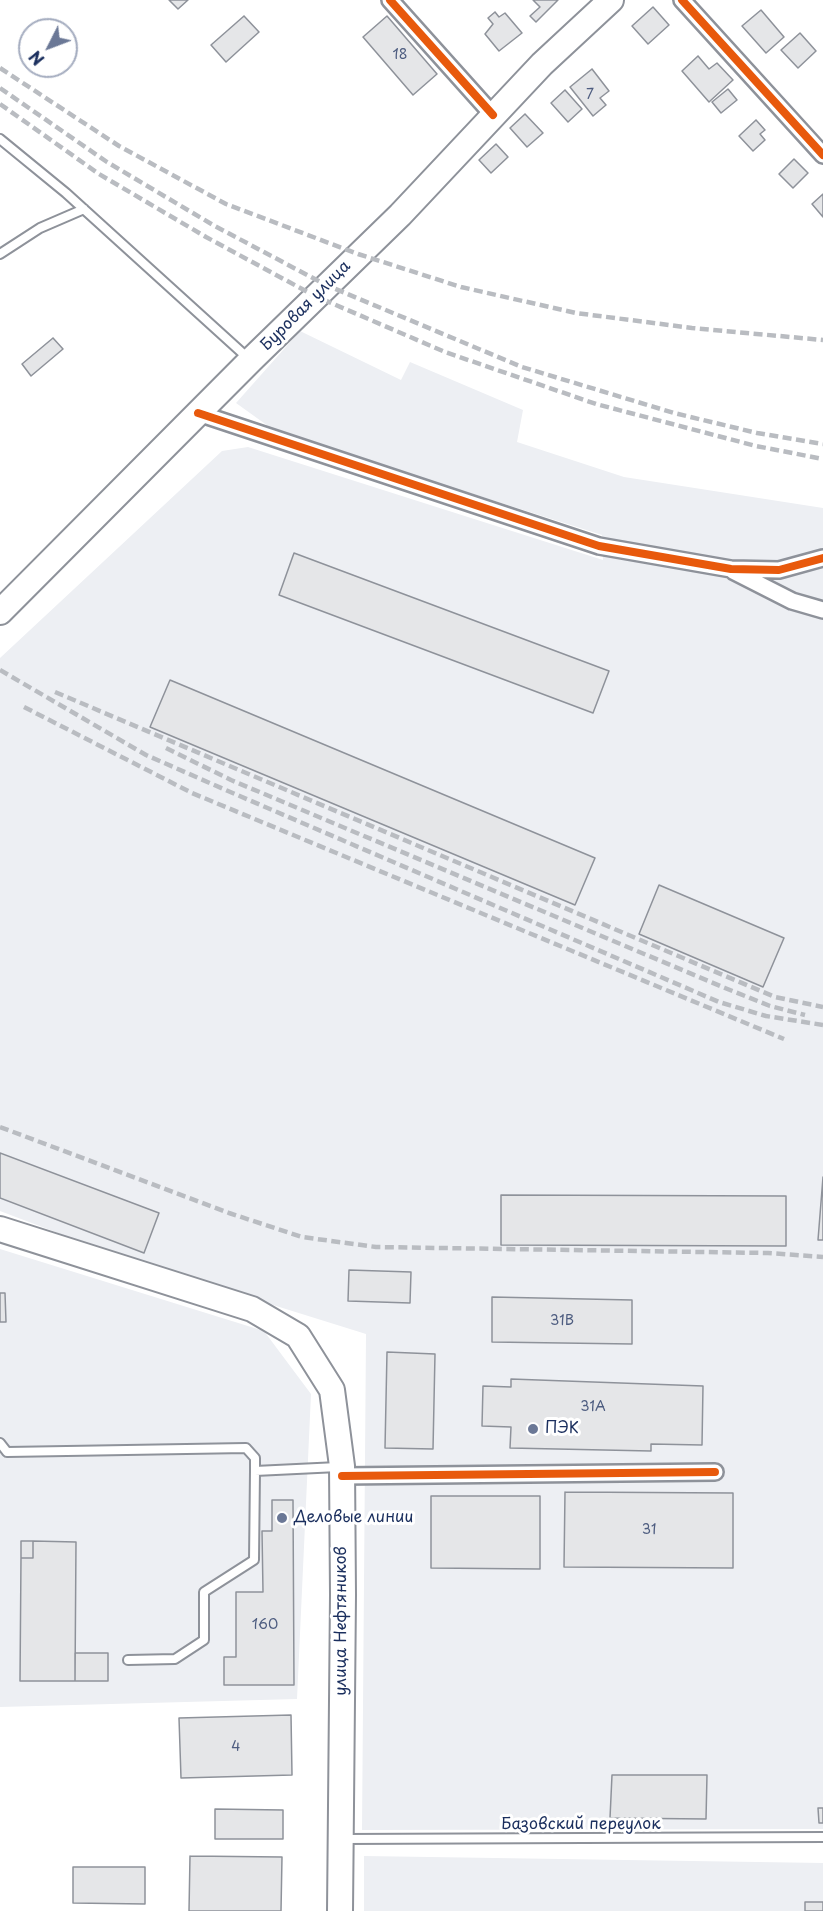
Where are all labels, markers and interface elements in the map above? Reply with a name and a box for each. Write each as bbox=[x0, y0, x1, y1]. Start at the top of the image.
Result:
north arrow bbox=[18, 18, 78, 78]
text: N bbox=[23, 46, 49, 71]
house number: 18 bbox=[392, 47, 408, 63]
house number: 7 bbox=[586, 87, 594, 103]
street label: Буровая улица bbox=[257, 257, 355, 355]
house number: 31В bbox=[550, 1313, 574, 1329]
house number: 31А bbox=[580, 1399, 606, 1415]
place label: ПЭК bbox=[545, 1419, 579, 1439]
marker: ПЭК bbox=[526, 1422, 540, 1436]
place label: Деловые линии bbox=[294, 1508, 413, 1528]
marker: Деловые линии bbox=[275, 1511, 289, 1525]
house number: 31 bbox=[642, 1522, 656, 1538]
street label: улица Нефтяников bbox=[332, 1546, 352, 1696]
house number: 160 bbox=[252, 1617, 278, 1633]
house number: 4 bbox=[231, 1739, 241, 1755]
street label: Базовский переулок bbox=[501, 1815, 661, 1835]

